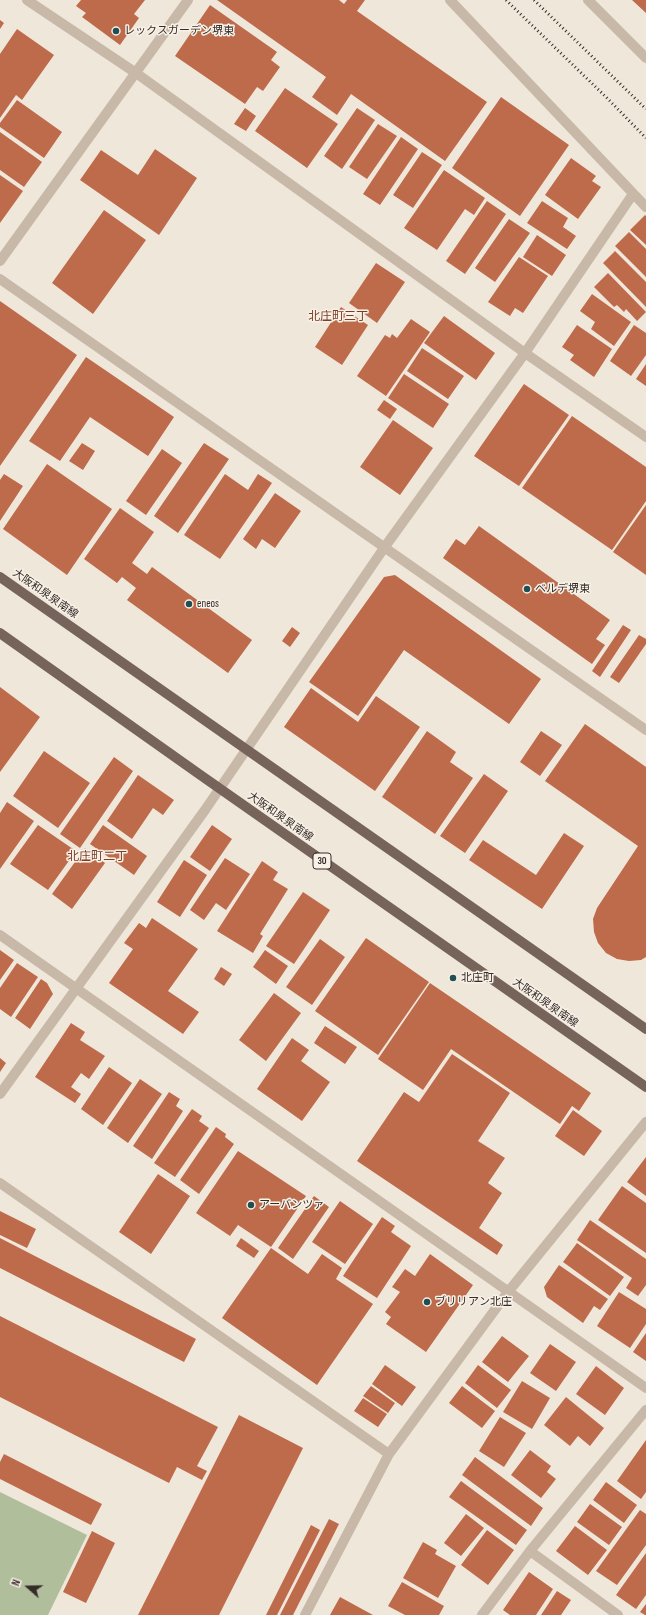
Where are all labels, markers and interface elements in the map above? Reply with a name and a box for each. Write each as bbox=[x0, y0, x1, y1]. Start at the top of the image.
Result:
place label: レックスガーデン堺東 bbox=[124, 24, 234, 38]
marker: レックスガーデン堺東 bbox=[111, 26, 121, 36]
district label: 北庄町三丁 bbox=[308, 310, 368, 324]
street label: 大阪和泉泉南線 bbox=[10, 567, 80, 621]
place label: ベルデ堺東 bbox=[535, 582, 590, 596]
marker: ベルデ堺東 bbox=[522, 584, 532, 594]
place label: eneos bbox=[197, 597, 219, 611]
marker: eneos bbox=[184, 599, 194, 609]
street label: 大阪和泉泉南線 bbox=[245, 790, 315, 844]
district label: 北庄町二丁 bbox=[67, 850, 127, 864]
road number: 30 bbox=[313, 853, 331, 869]
place label: 北庄町 bbox=[461, 971, 494, 985]
marker: 北庄町 bbox=[448, 973, 458, 983]
street label: 大阪和泉泉南線 bbox=[510, 976, 580, 1030]
place label: アーバンツァ bbox=[259, 1198, 324, 1212]
marker: アーバンツァ bbox=[246, 1200, 256, 1210]
place label: ブリリアン北庄 bbox=[435, 1295, 512, 1309]
marker: ブリリアン北庄 bbox=[422, 1297, 432, 1307]
north arrow bbox=[8, 1567, 48, 1607]
text: N bbox=[9, 1578, 23, 1588]

